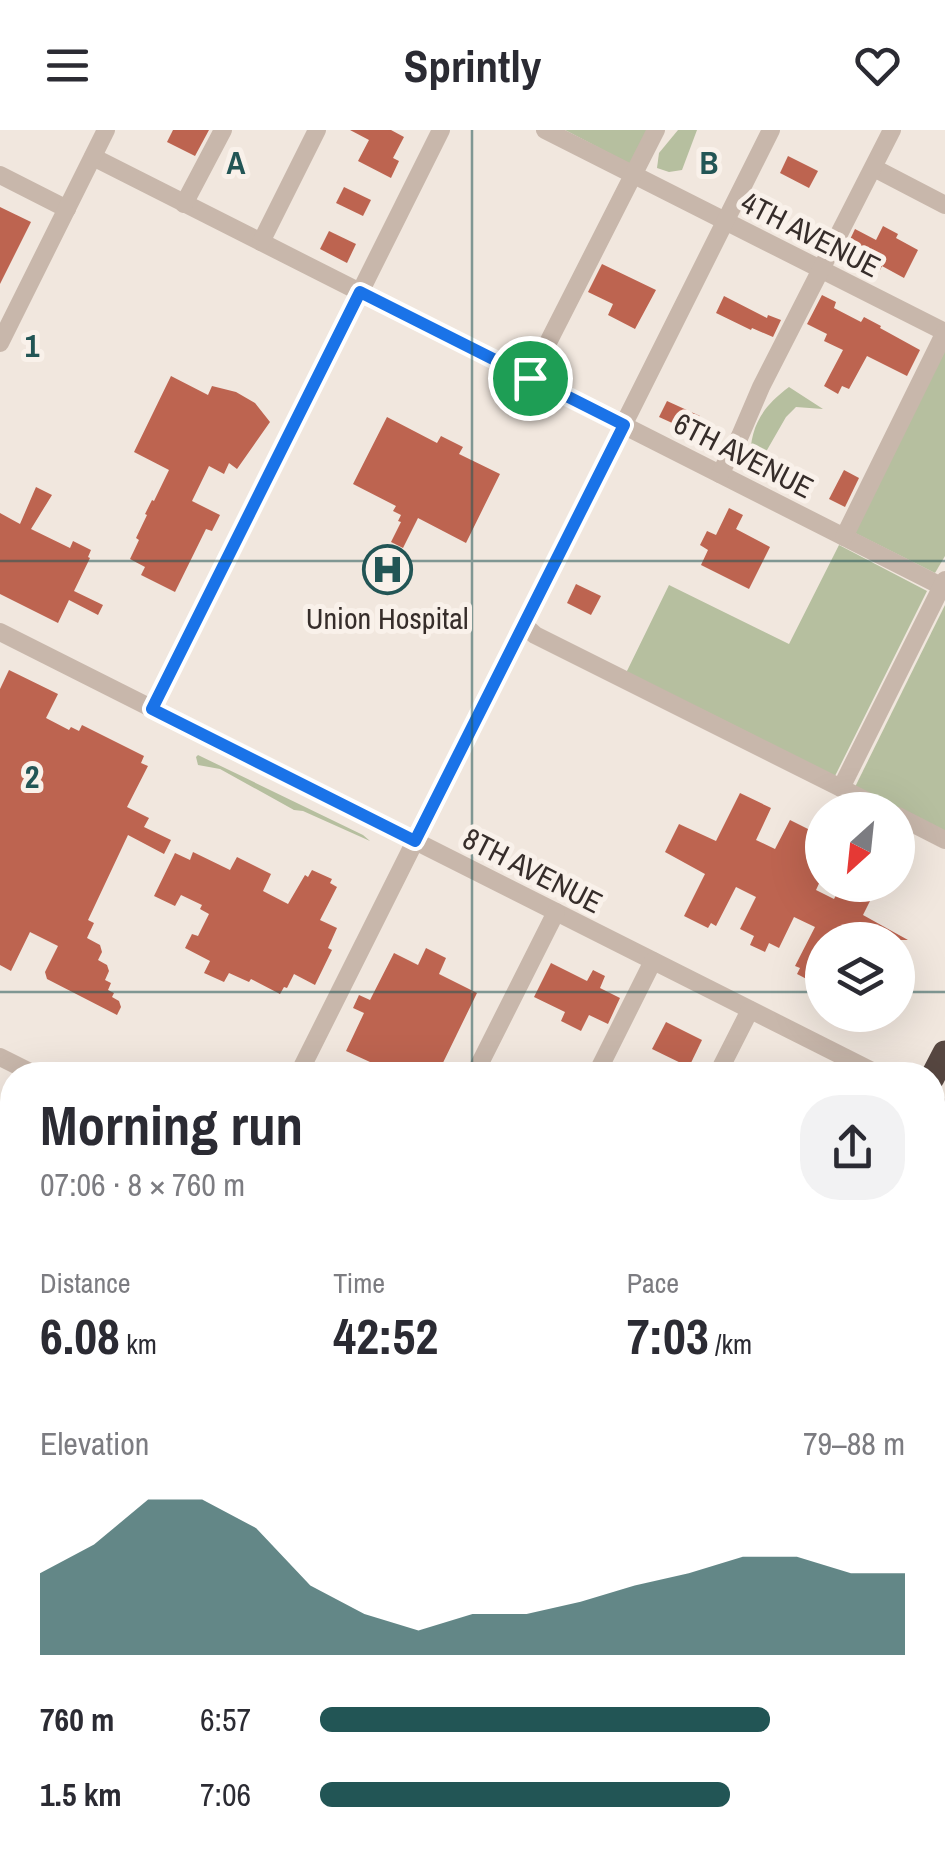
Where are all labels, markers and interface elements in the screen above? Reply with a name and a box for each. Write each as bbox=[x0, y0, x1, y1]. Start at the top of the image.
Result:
text: Sprintly bbox=[404, 35, 541, 96]
icon: menu bbox=[40, 38, 95, 93]
icon: heart bbox=[850, 38, 905, 93]
text: A bbox=[227, 141, 246, 184]
text: B bbox=[700, 141, 718, 184]
street label: 4TH AVENUE bbox=[735, 182, 887, 286]
text: 1 bbox=[25, 324, 40, 367]
pin bbox=[488, 336, 573, 421]
icon: arrive bbox=[503, 351, 558, 406]
street label: 6TH AVENUE bbox=[668, 403, 820, 507]
hospital icon: Union Hospital bbox=[361, 543, 413, 595]
place label: Union Hospital bbox=[306, 598, 468, 638]
text: 2 bbox=[25, 755, 39, 798]
north arrow bbox=[805, 792, 915, 902]
map controls bbox=[805, 792, 915, 1032]
street label: 8TH AVENUE bbox=[457, 818, 609, 922]
button: layers bbox=[805, 922, 915, 1032]
text: Morning run bbox=[40, 1088, 303, 1162]
button: share bbox=[800, 1095, 905, 1200]
text: 07:06 · 8 × 760 m bbox=[40, 1163, 245, 1206]
text: Distance bbox=[40, 1264, 131, 1302]
text: Time bbox=[333, 1264, 385, 1302]
text: Pace bbox=[627, 1264, 679, 1302]
text: 6.08 bbox=[40, 1302, 120, 1370]
text: 42:52 bbox=[333, 1302, 438, 1370]
text: 7:03 bbox=[627, 1302, 709, 1370]
text: km bbox=[120, 1325, 157, 1363]
text: /km bbox=[709, 1325, 752, 1363]
text: Elevation bbox=[40, 1422, 149, 1465]
text: 79–88 m bbox=[803, 1422, 905, 1465]
text: 760 m bbox=[40, 1698, 114, 1741]
text: 6:57 bbox=[200, 1698, 251, 1741]
text: 1.5 km bbox=[40, 1773, 122, 1816]
text: 7:06 bbox=[200, 1773, 251, 1816]

